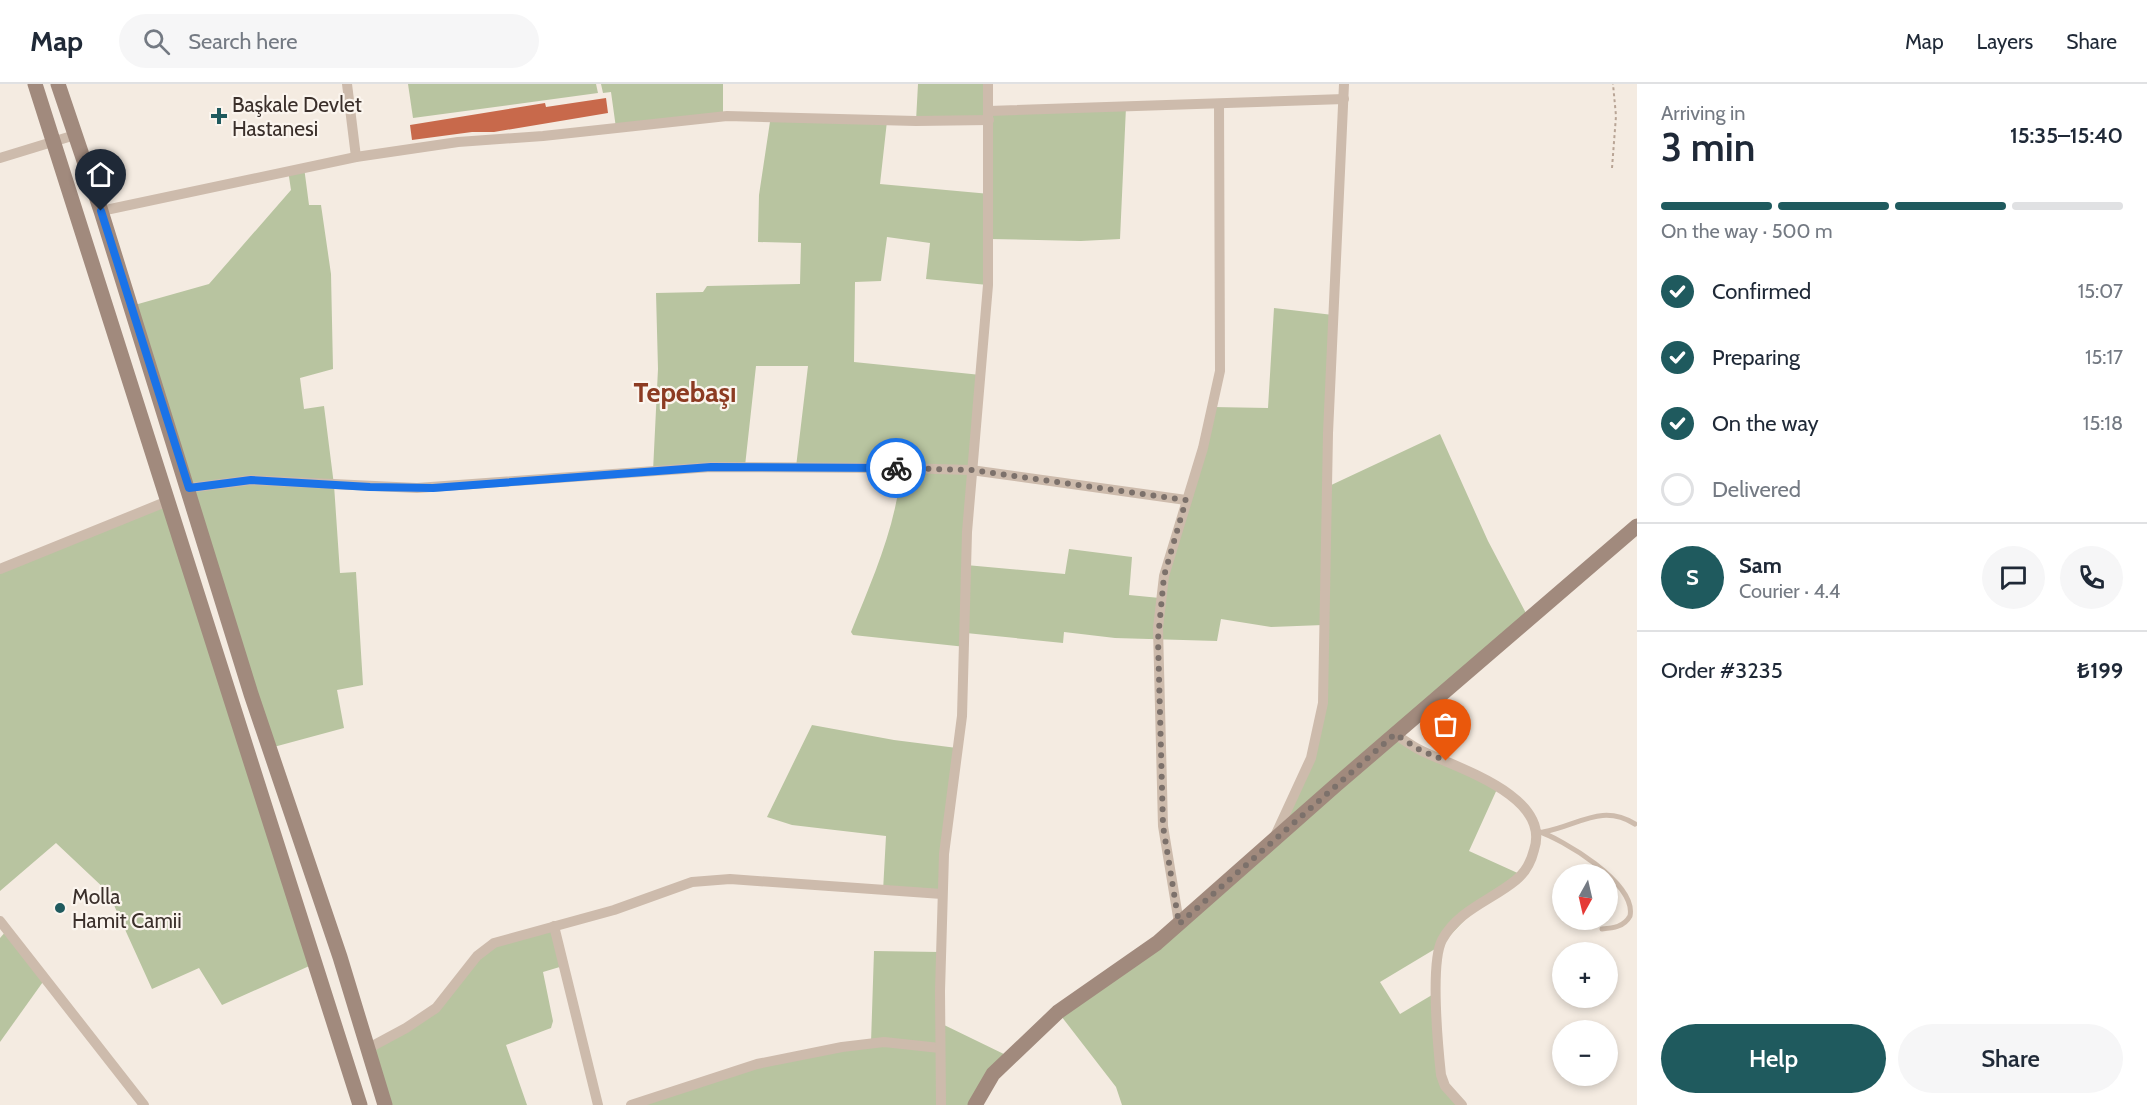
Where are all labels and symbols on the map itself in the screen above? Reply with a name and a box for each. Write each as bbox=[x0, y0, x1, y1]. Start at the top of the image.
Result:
place label: Başkale Devlet Hastanesi bbox=[232, 92, 362, 141]
marker: Başkale Devlet Hastanesi bbox=[210, 107, 228, 125]
pin bbox=[75, 149, 126, 211]
district label: Tepebaşı bbox=[633, 376, 737, 409]
courier bbox=[866, 438, 926, 498]
pin bbox=[1420, 699, 1471, 761]
north arrow bbox=[1552, 864, 1618, 930]
place label: Molla Hamit Camii bbox=[72, 884, 182, 933]
marker: Molla Hamit Camii bbox=[53, 901, 67, 915]

